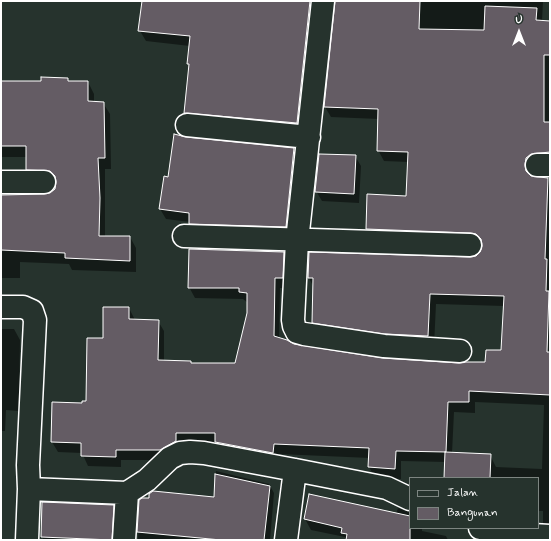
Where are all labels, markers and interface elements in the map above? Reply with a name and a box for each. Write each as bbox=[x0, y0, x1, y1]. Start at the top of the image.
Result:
north arrow bbox=[499, 12, 539, 52]
text: U bbox=[515, 13, 523, 27]
legend bbox=[409, 477, 539, 529]
text: Jalan bbox=[447, 485, 478, 501]
text: Bangunan bbox=[447, 505, 498, 521]

